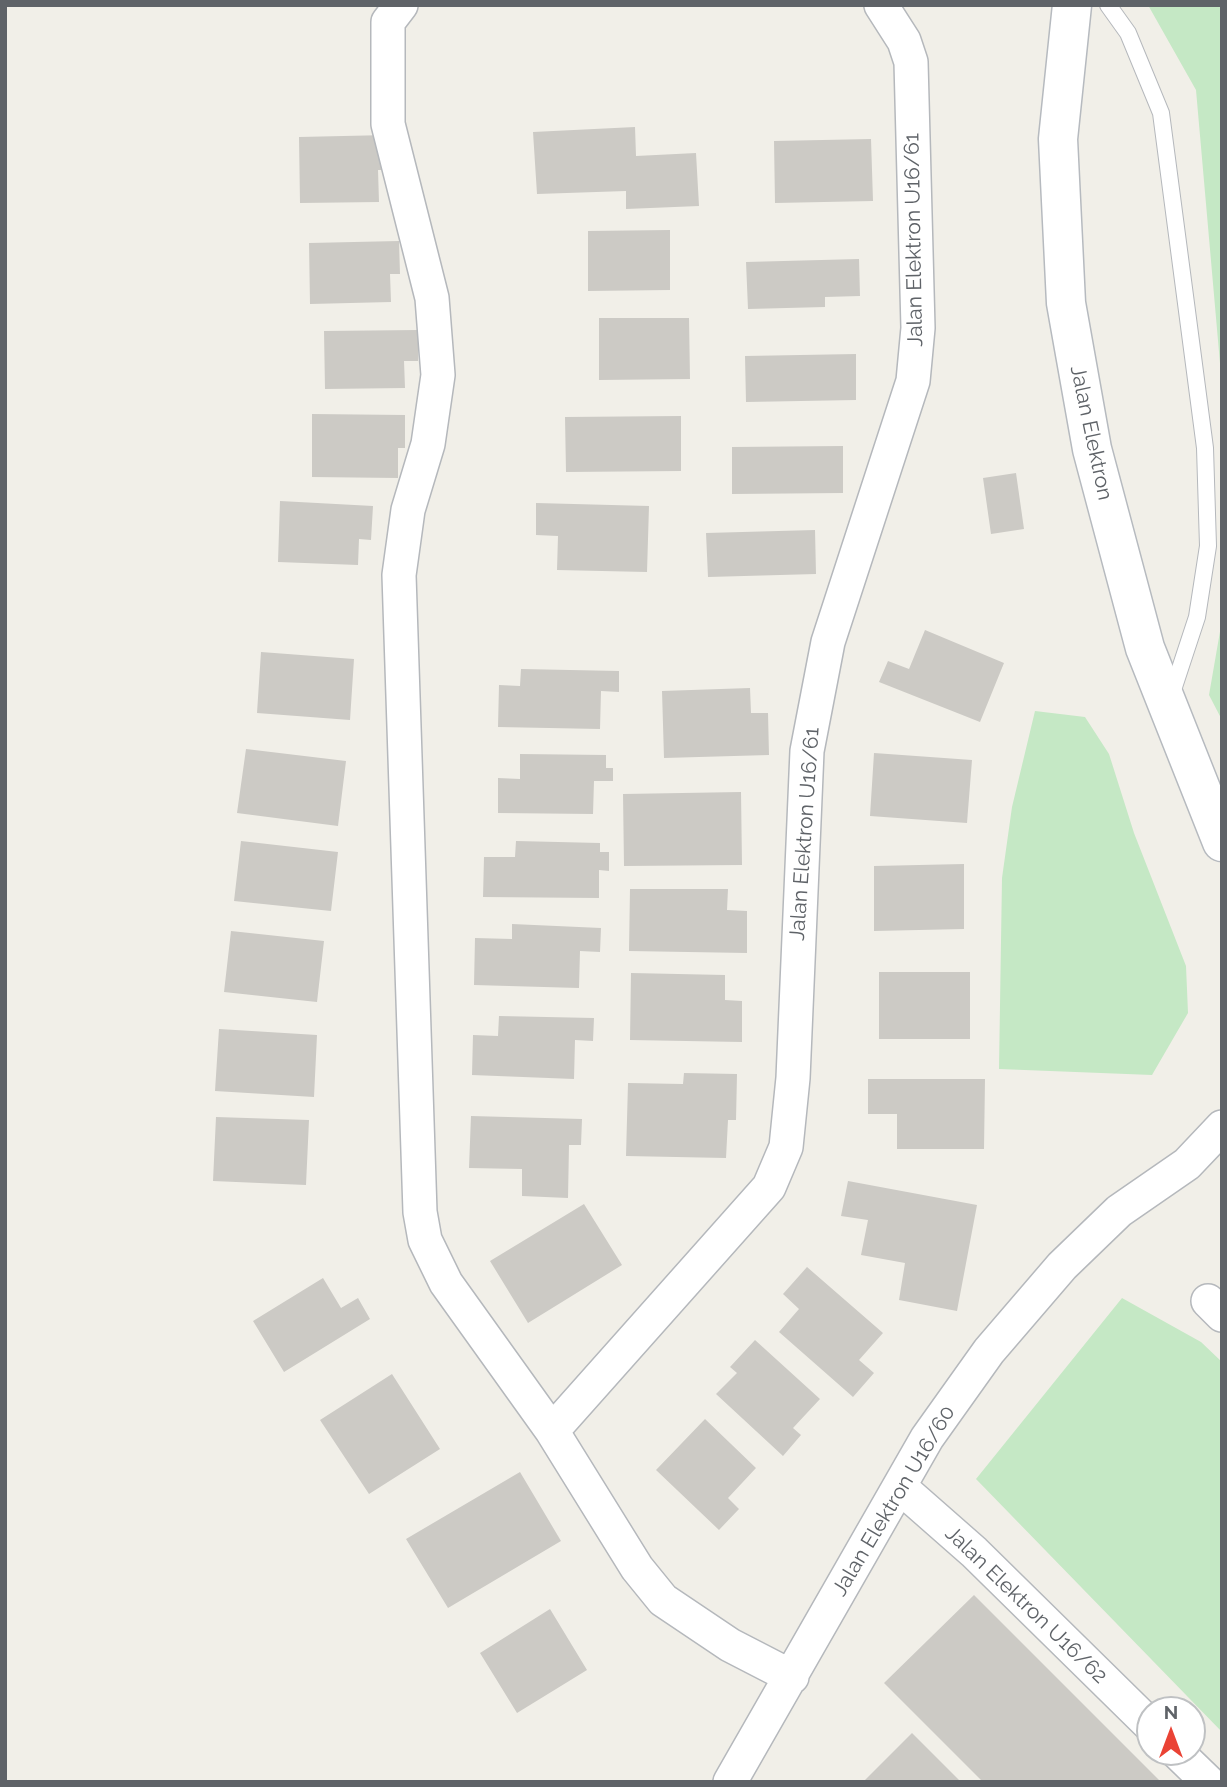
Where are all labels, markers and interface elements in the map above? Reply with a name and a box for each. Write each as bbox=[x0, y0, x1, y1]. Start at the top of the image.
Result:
street label: Jalan Elektron U16/61 bbox=[900, 133, 928, 347]
street label: Jalan Elektron bbox=[1064, 363, 1118, 503]
street label: Jalan Elektron U16/61 bbox=[785, 727, 825, 941]
street label: Jalan Elektron U16/60 bbox=[827, 1401, 961, 1601]
street label: Jalan Elektron U16/62 bbox=[940, 1521, 1112, 1689]
north arrow bbox=[1136, 1696, 1206, 1766]
text: N bbox=[1164, 1701, 1178, 1723]

